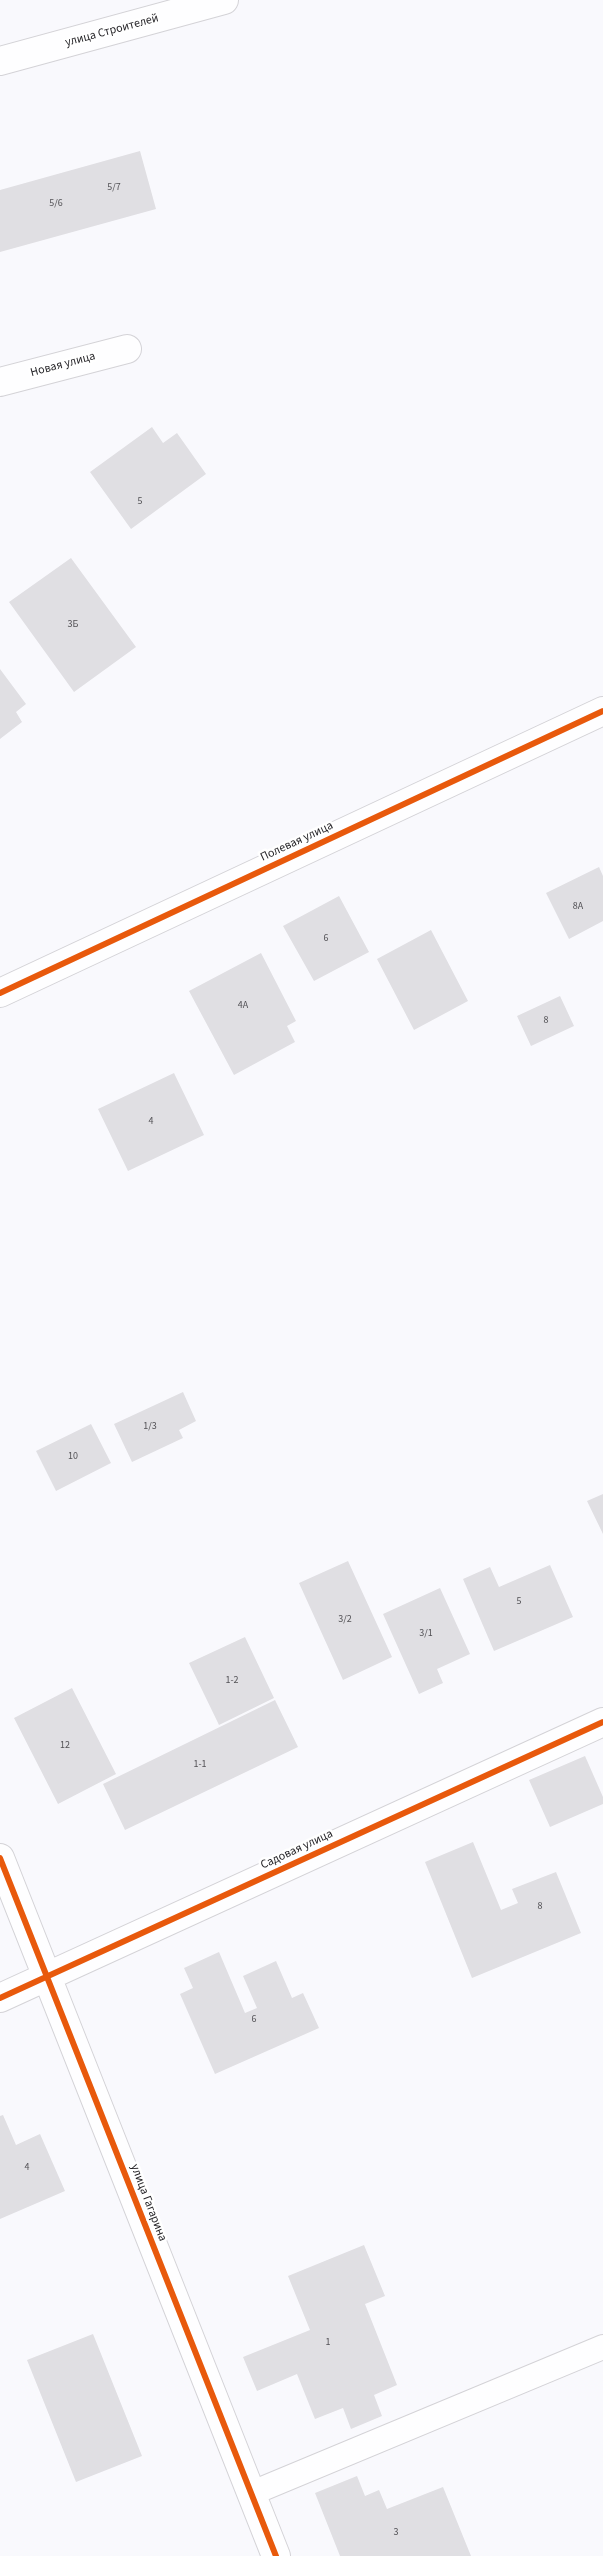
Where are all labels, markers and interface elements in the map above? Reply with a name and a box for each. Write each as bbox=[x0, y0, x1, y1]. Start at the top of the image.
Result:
street label: улица Строителей bbox=[64, 12, 160, 50]
house number: 5/7 bbox=[107, 182, 121, 194]
house number: 5/6 bbox=[49, 198, 63, 210]
street label: Новая улица bbox=[29, 349, 97, 381]
house number: 5 bbox=[138, 496, 142, 508]
house number: 3Б bbox=[68, 619, 78, 631]
street label: Полевая улица bbox=[258, 819, 336, 865]
house number: 8А bbox=[573, 901, 583, 913]
house number: 6 bbox=[324, 933, 328, 945]
house number: 4А bbox=[238, 1000, 248, 1012]
house number: 8 bbox=[544, 1015, 548, 1027]
house number: 4 bbox=[149, 1116, 153, 1128]
house number: 1/3 bbox=[143, 1421, 157, 1433]
house number: 10 bbox=[68, 1451, 78, 1463]
house number: 5 bbox=[517, 1596, 521, 1608]
house number: 3/2 bbox=[338, 1614, 352, 1626]
house number: 3/1 bbox=[419, 1628, 433, 1640]
house number: 1-2 bbox=[225, 1675, 239, 1687]
house number: 12 bbox=[60, 1740, 70, 1752]
house number: 1-1 bbox=[193, 1759, 207, 1771]
street label: Садовая улица bbox=[259, 1827, 335, 1873]
house number: 8 bbox=[538, 1901, 542, 1913]
house number: 6 bbox=[252, 2014, 256, 2026]
house number: 4 bbox=[25, 2162, 29, 2174]
street label: улица Гагарина bbox=[127, 2162, 169, 2244]
house number: 1 bbox=[326, 2337, 330, 2349]
house number: 3 bbox=[394, 2527, 398, 2539]

